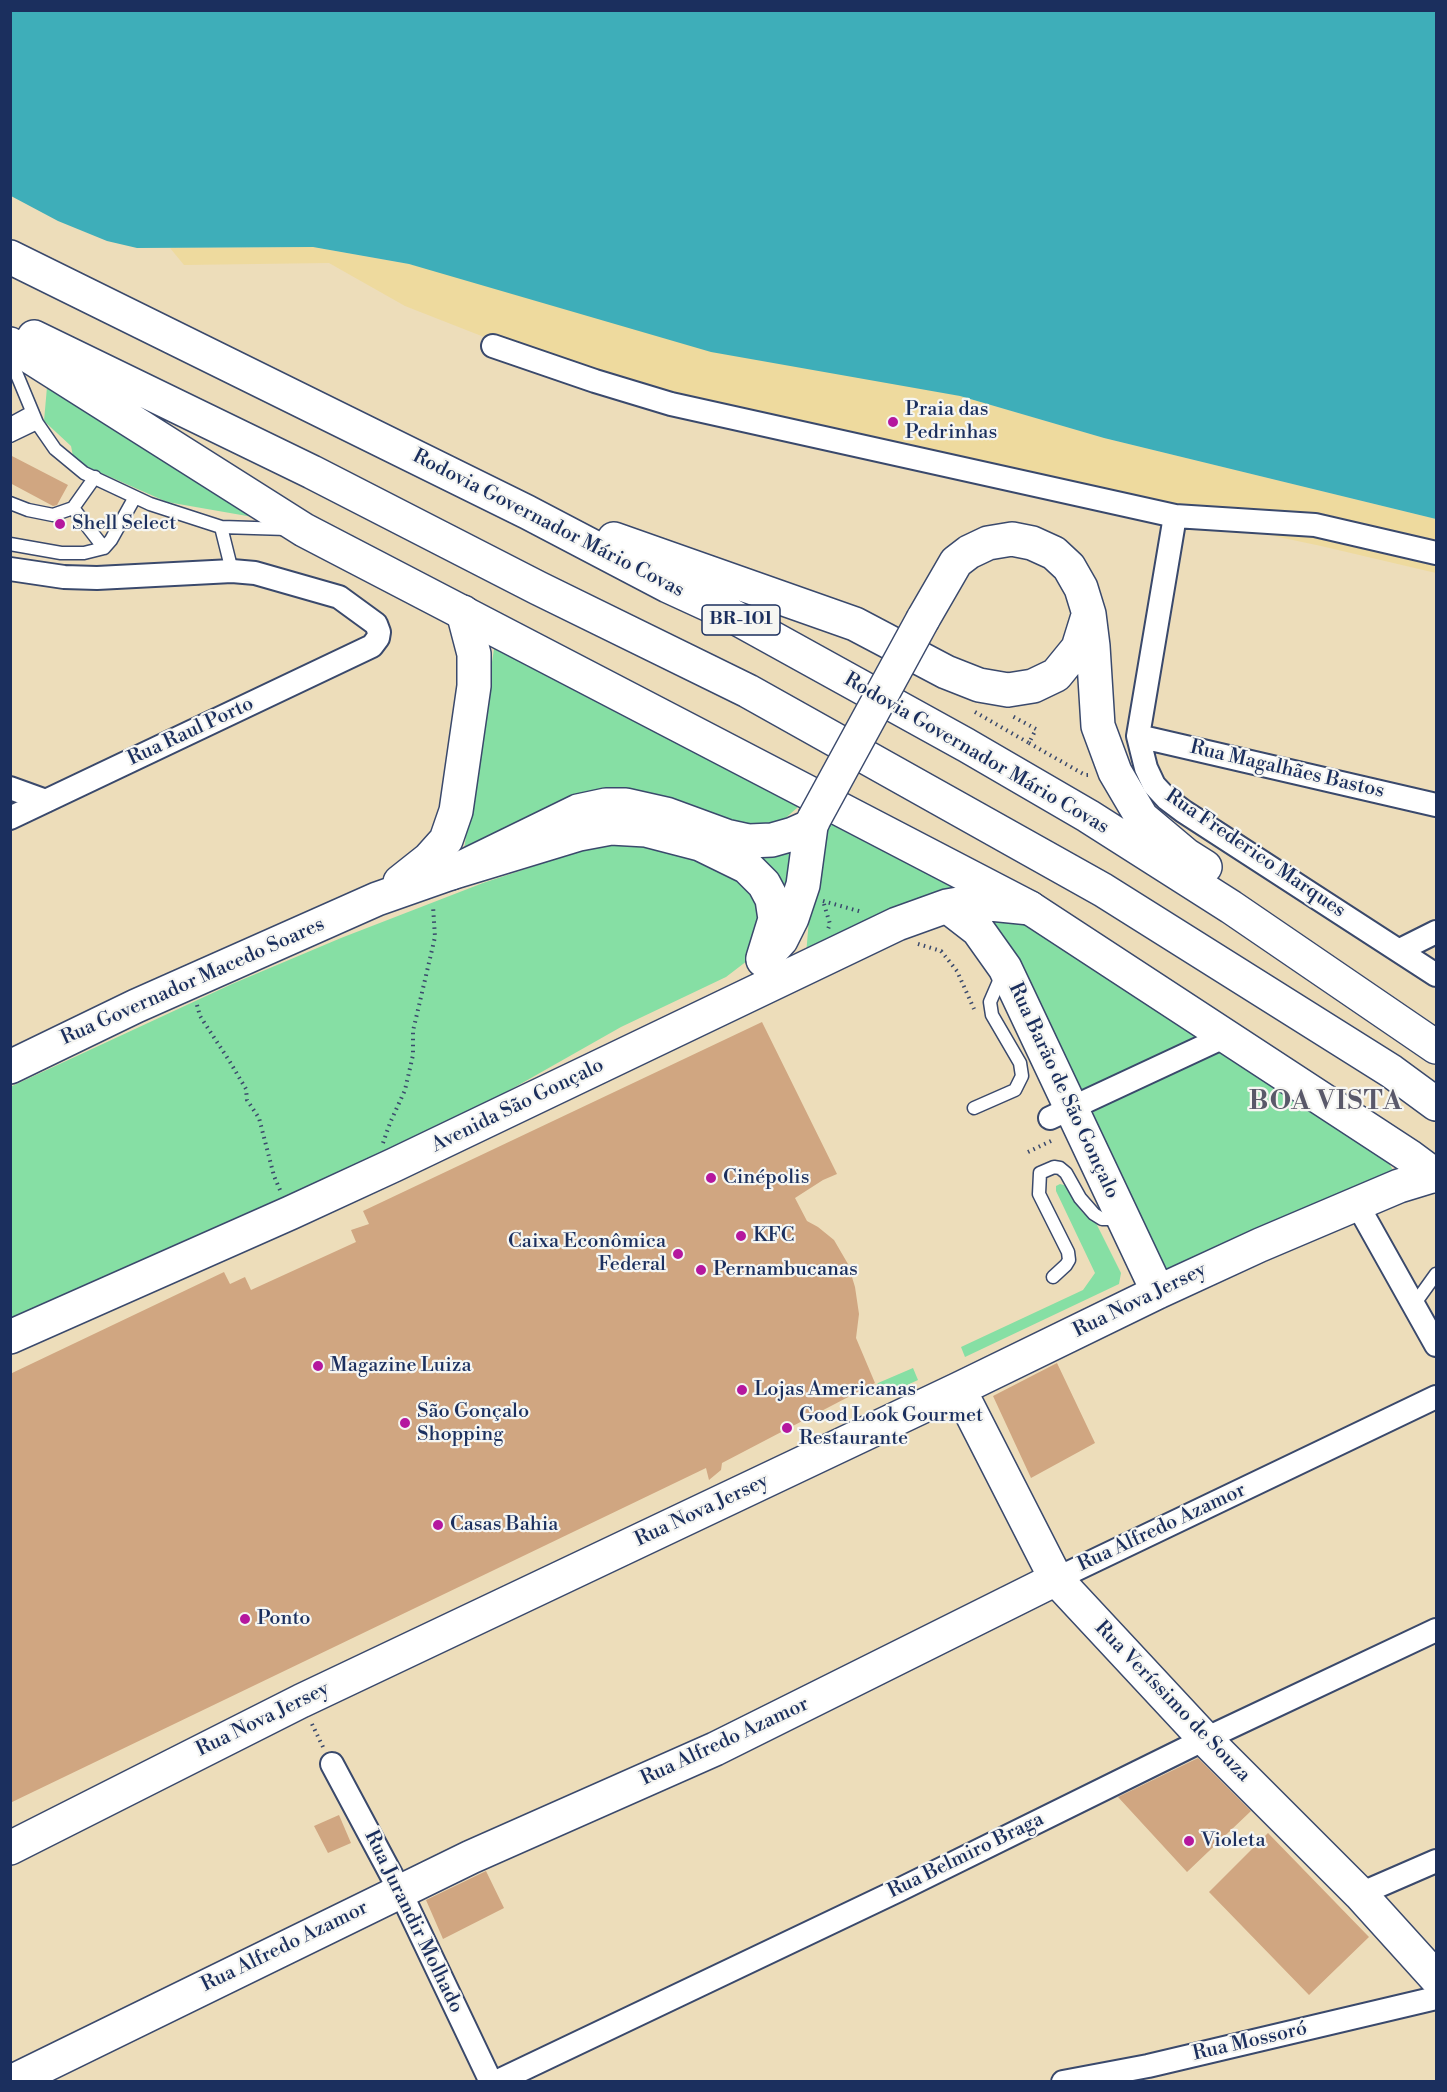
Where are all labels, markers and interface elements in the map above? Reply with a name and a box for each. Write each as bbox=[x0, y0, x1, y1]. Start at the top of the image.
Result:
place label: Praia das Pedrinhas bbox=[905, 398, 997, 445]
marker: Praia das Pedrinhas bbox=[886, 415, 900, 429]
street label: Rodovia Governador Mário Covas bbox=[408, 445, 688, 603]
place label: Shell Select bbox=[72, 512, 176, 536]
marker: Shell Select bbox=[53, 517, 67, 531]
road number: BR-101 bbox=[702, 605, 780, 635]
street label: Rodovia Governador Mário Covas bbox=[839, 668, 1113, 840]
street label: Rua Raul Porto bbox=[124, 692, 258, 772]
street label: Rua Magalhães Bastos bbox=[1188, 736, 1386, 804]
street label: Rua Frederico Marques bbox=[1160, 785, 1350, 923]
street label: Rua Governador Macedo Soares bbox=[57, 913, 329, 1051]
street label: Rua Barão de São Gonçalo bbox=[1002, 979, 1124, 1203]
street label: Avenida São Gonçalo bbox=[428, 1054, 608, 1158]
district label: BOA VISTA bbox=[1249, 1087, 1403, 1119]
place label: Cinépolis bbox=[723, 1166, 809, 1190]
marker: Cinépolis bbox=[704, 1171, 718, 1185]
place label: KFC bbox=[753, 1224, 794, 1248]
marker: KFC bbox=[734, 1229, 748, 1243]
place label: Caixa Econômica Federal bbox=[508, 1230, 666, 1277]
marker: Caixa Econômica Federal bbox=[671, 1247, 685, 1261]
place label: Pernambucanas bbox=[713, 1258, 858, 1282]
street label: Rua Nova Jersey bbox=[1070, 1258, 1210, 1344]
marker: Pernambucanas bbox=[694, 1263, 708, 1277]
place label: Magazine Luiza bbox=[330, 1354, 472, 1378]
marker: Magazine Luiza bbox=[311, 1359, 325, 1373]
place label: Lojas Americanas bbox=[754, 1378, 916, 1402]
marker: Lojas Americanas bbox=[735, 1383, 749, 1397]
place label: São Gonçalo Shopping bbox=[417, 1400, 529, 1447]
place label: Good Look Gourmet Restaurante bbox=[799, 1404, 983, 1451]
marker: São Gonçalo Shopping bbox=[398, 1416, 412, 1430]
marker: Good Look Gourmet Restaurante bbox=[780, 1421, 794, 1435]
street label: Rua Nova Jersey bbox=[631, 1470, 773, 1552]
street label: Rua Alfredo Azamor bbox=[1074, 1479, 1250, 1577]
place label: Casas Bahia bbox=[450, 1513, 558, 1537]
marker: Casas Bahia bbox=[431, 1518, 445, 1532]
place label: Ponto bbox=[257, 1607, 311, 1631]
marker: Ponto bbox=[238, 1612, 252, 1626]
street label: Rua Veríssimo de Souza bbox=[1089, 1617, 1255, 1787]
street label: Rua Nova Jersey bbox=[193, 1677, 333, 1763]
street label: Rua Alfredo Azamor bbox=[637, 1693, 813, 1791]
street label: Rua Belmiro Braga bbox=[884, 1808, 1048, 1904]
street label: Rua Jurandir Molhado bbox=[358, 1827, 468, 2017]
place label: Violeta bbox=[1201, 1829, 1266, 1853]
marker: Violeta bbox=[1182, 1834, 1196, 1848]
street label: Rua Alfredo Azamor bbox=[198, 1896, 372, 1998]
street label: Rua Mossoró bbox=[1190, 2017, 1310, 2067]

